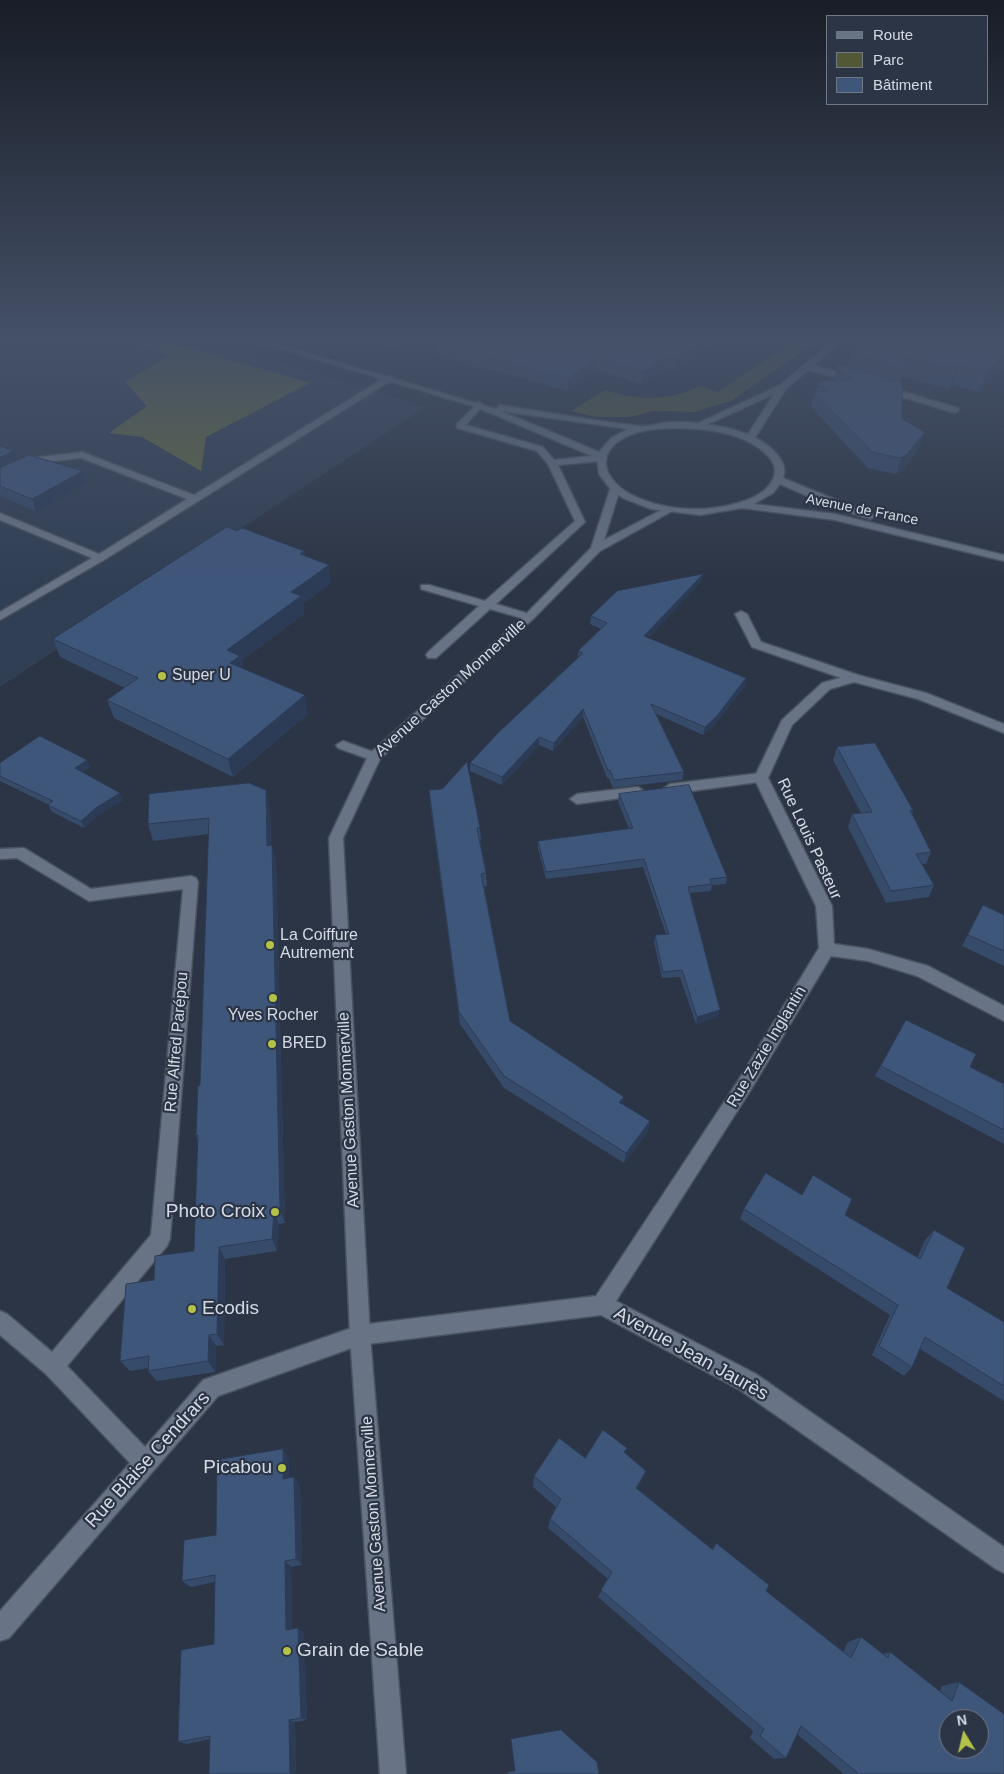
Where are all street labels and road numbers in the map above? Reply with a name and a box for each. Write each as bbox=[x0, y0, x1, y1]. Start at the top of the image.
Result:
street label: Avenue de France bbox=[804, 491, 920, 529]
street label: Avenue Gaston Monnerville bbox=[372, 615, 530, 761]
street label: Rue Louis Pasteur bbox=[772, 775, 846, 903]
street label: Rue Alfred Parépou bbox=[161, 971, 193, 1113]
street label: Rue Zazie Inglantin bbox=[723, 983, 811, 1111]
street label: Avenue Gaston Monnerville bbox=[334, 1011, 364, 1209]
street label: Avenue Jean Jaurès bbox=[610, 1302, 772, 1406]
street label: Rue Blaise Cendrars bbox=[81, 1387, 215, 1533]
street label: Avenue Gaston Monnerville bbox=[358, 1415, 390, 1613]

